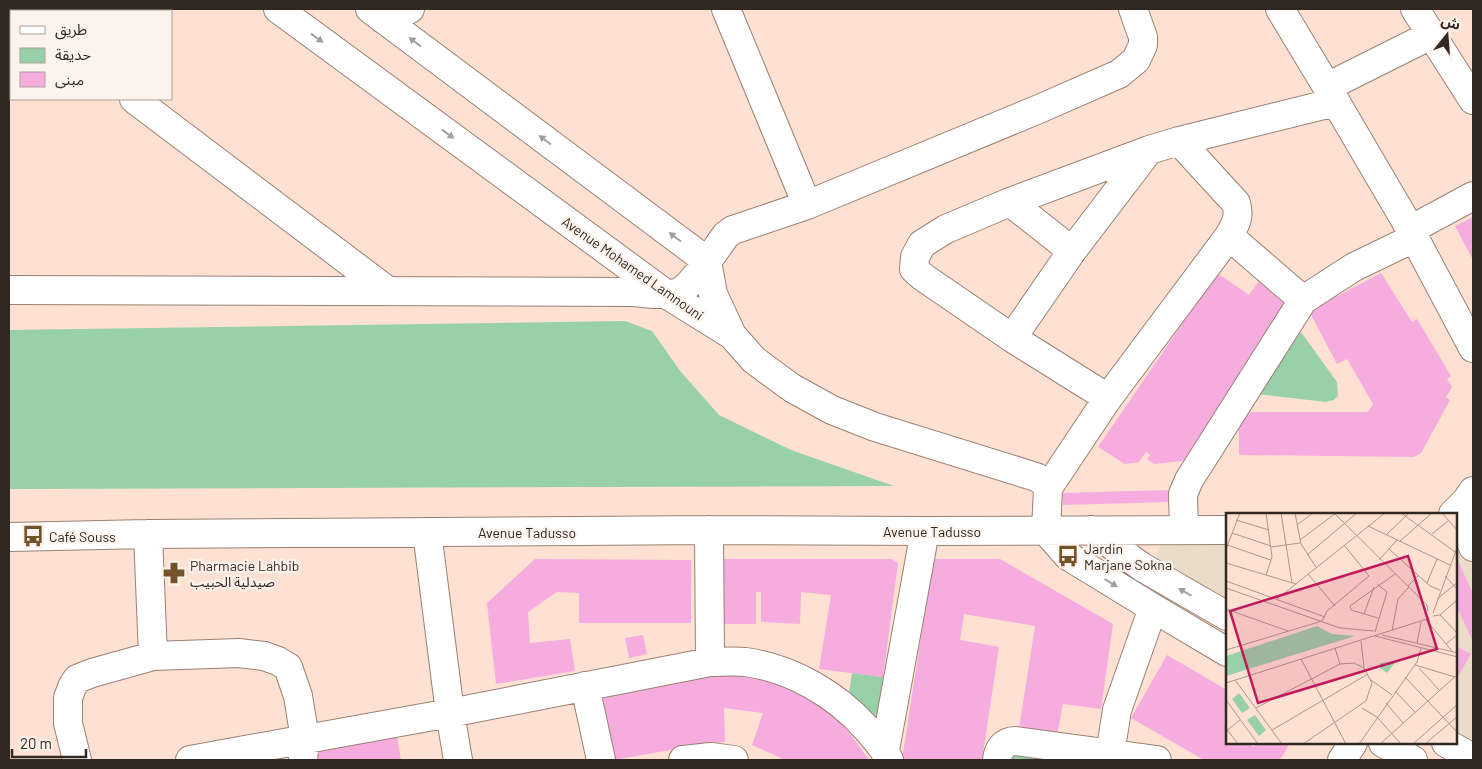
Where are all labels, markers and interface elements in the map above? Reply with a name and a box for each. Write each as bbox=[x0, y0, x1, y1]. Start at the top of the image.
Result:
legend bbox=[10, 10, 172, 100]
north arrow bbox=[1422, 10, 1472, 60]
text: ش bbox=[1439, 11, 1463, 33]
text: طريق bbox=[55, 20, 87, 40]
one-way arrow bbox=[310, 32, 323, 43]
one-way arrow bbox=[409, 37, 422, 48]
text: حديقة bbox=[55, 45, 91, 63]
text: مبنى bbox=[55, 70, 84, 89]
one-way arrow bbox=[441, 129, 455, 139]
one-way arrow bbox=[539, 134, 552, 145]
street label: Avenue Mohamed Lamnouni bbox=[559, 212, 707, 324]
one-way arrow bbox=[668, 232, 682, 242]
inset map bbox=[1226, 513, 1457, 744]
bus stop icon: Café Souss bbox=[20, 523, 46, 549]
street label: Avenue Tadusso bbox=[883, 523, 981, 540]
street label: Avenue Tadusso bbox=[478, 524, 576, 541]
place label: Café Souss bbox=[49, 528, 116, 545]
place label: Jardin Marjane Sokna bbox=[1084, 540, 1172, 573]
bus stop icon: Jardin Marjane Sokna bbox=[1055, 543, 1081, 569]
place label: Pharmacie Lahbib صيدلية الحبيب bbox=[190, 557, 299, 590]
pharmacy icon: Pharmacie Lahbib صيدلية الحبيب bbox=[161, 560, 187, 586]
one-way arrow bbox=[1105, 578, 1118, 587]
one-way arrow bbox=[1178, 587, 1191, 596]
scale bar bbox=[12, 726, 86, 758]
text: 20 m bbox=[20, 734, 52, 752]

